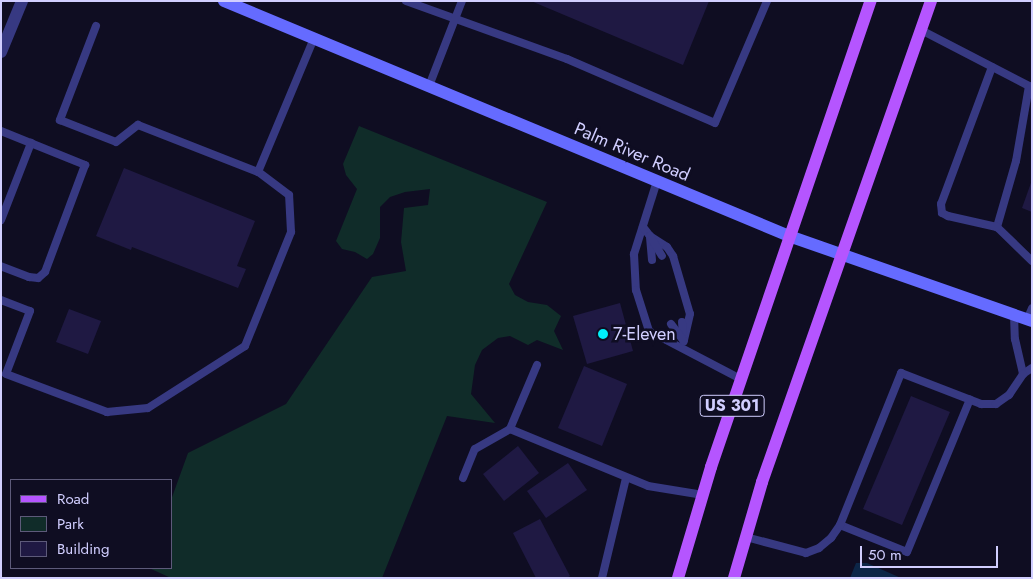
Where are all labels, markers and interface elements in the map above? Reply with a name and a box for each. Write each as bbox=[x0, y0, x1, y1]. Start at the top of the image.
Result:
street label: Palm River Road bbox=[571, 118, 693, 186]
place label: 7-Eleven bbox=[613, 323, 676, 345]
marker: 7-Eleven bbox=[597, 328, 609, 340]
road number: US 301 bbox=[700, 392, 764, 420]
legend bbox=[10, 479, 172, 569]
text: Road bbox=[57, 488, 89, 510]
text: Park bbox=[57, 513, 84, 535]
scale bar bbox=[863, 536, 1000, 568]
text: Building bbox=[57, 538, 109, 560]
text: 50 m bbox=[868, 544, 902, 566]

